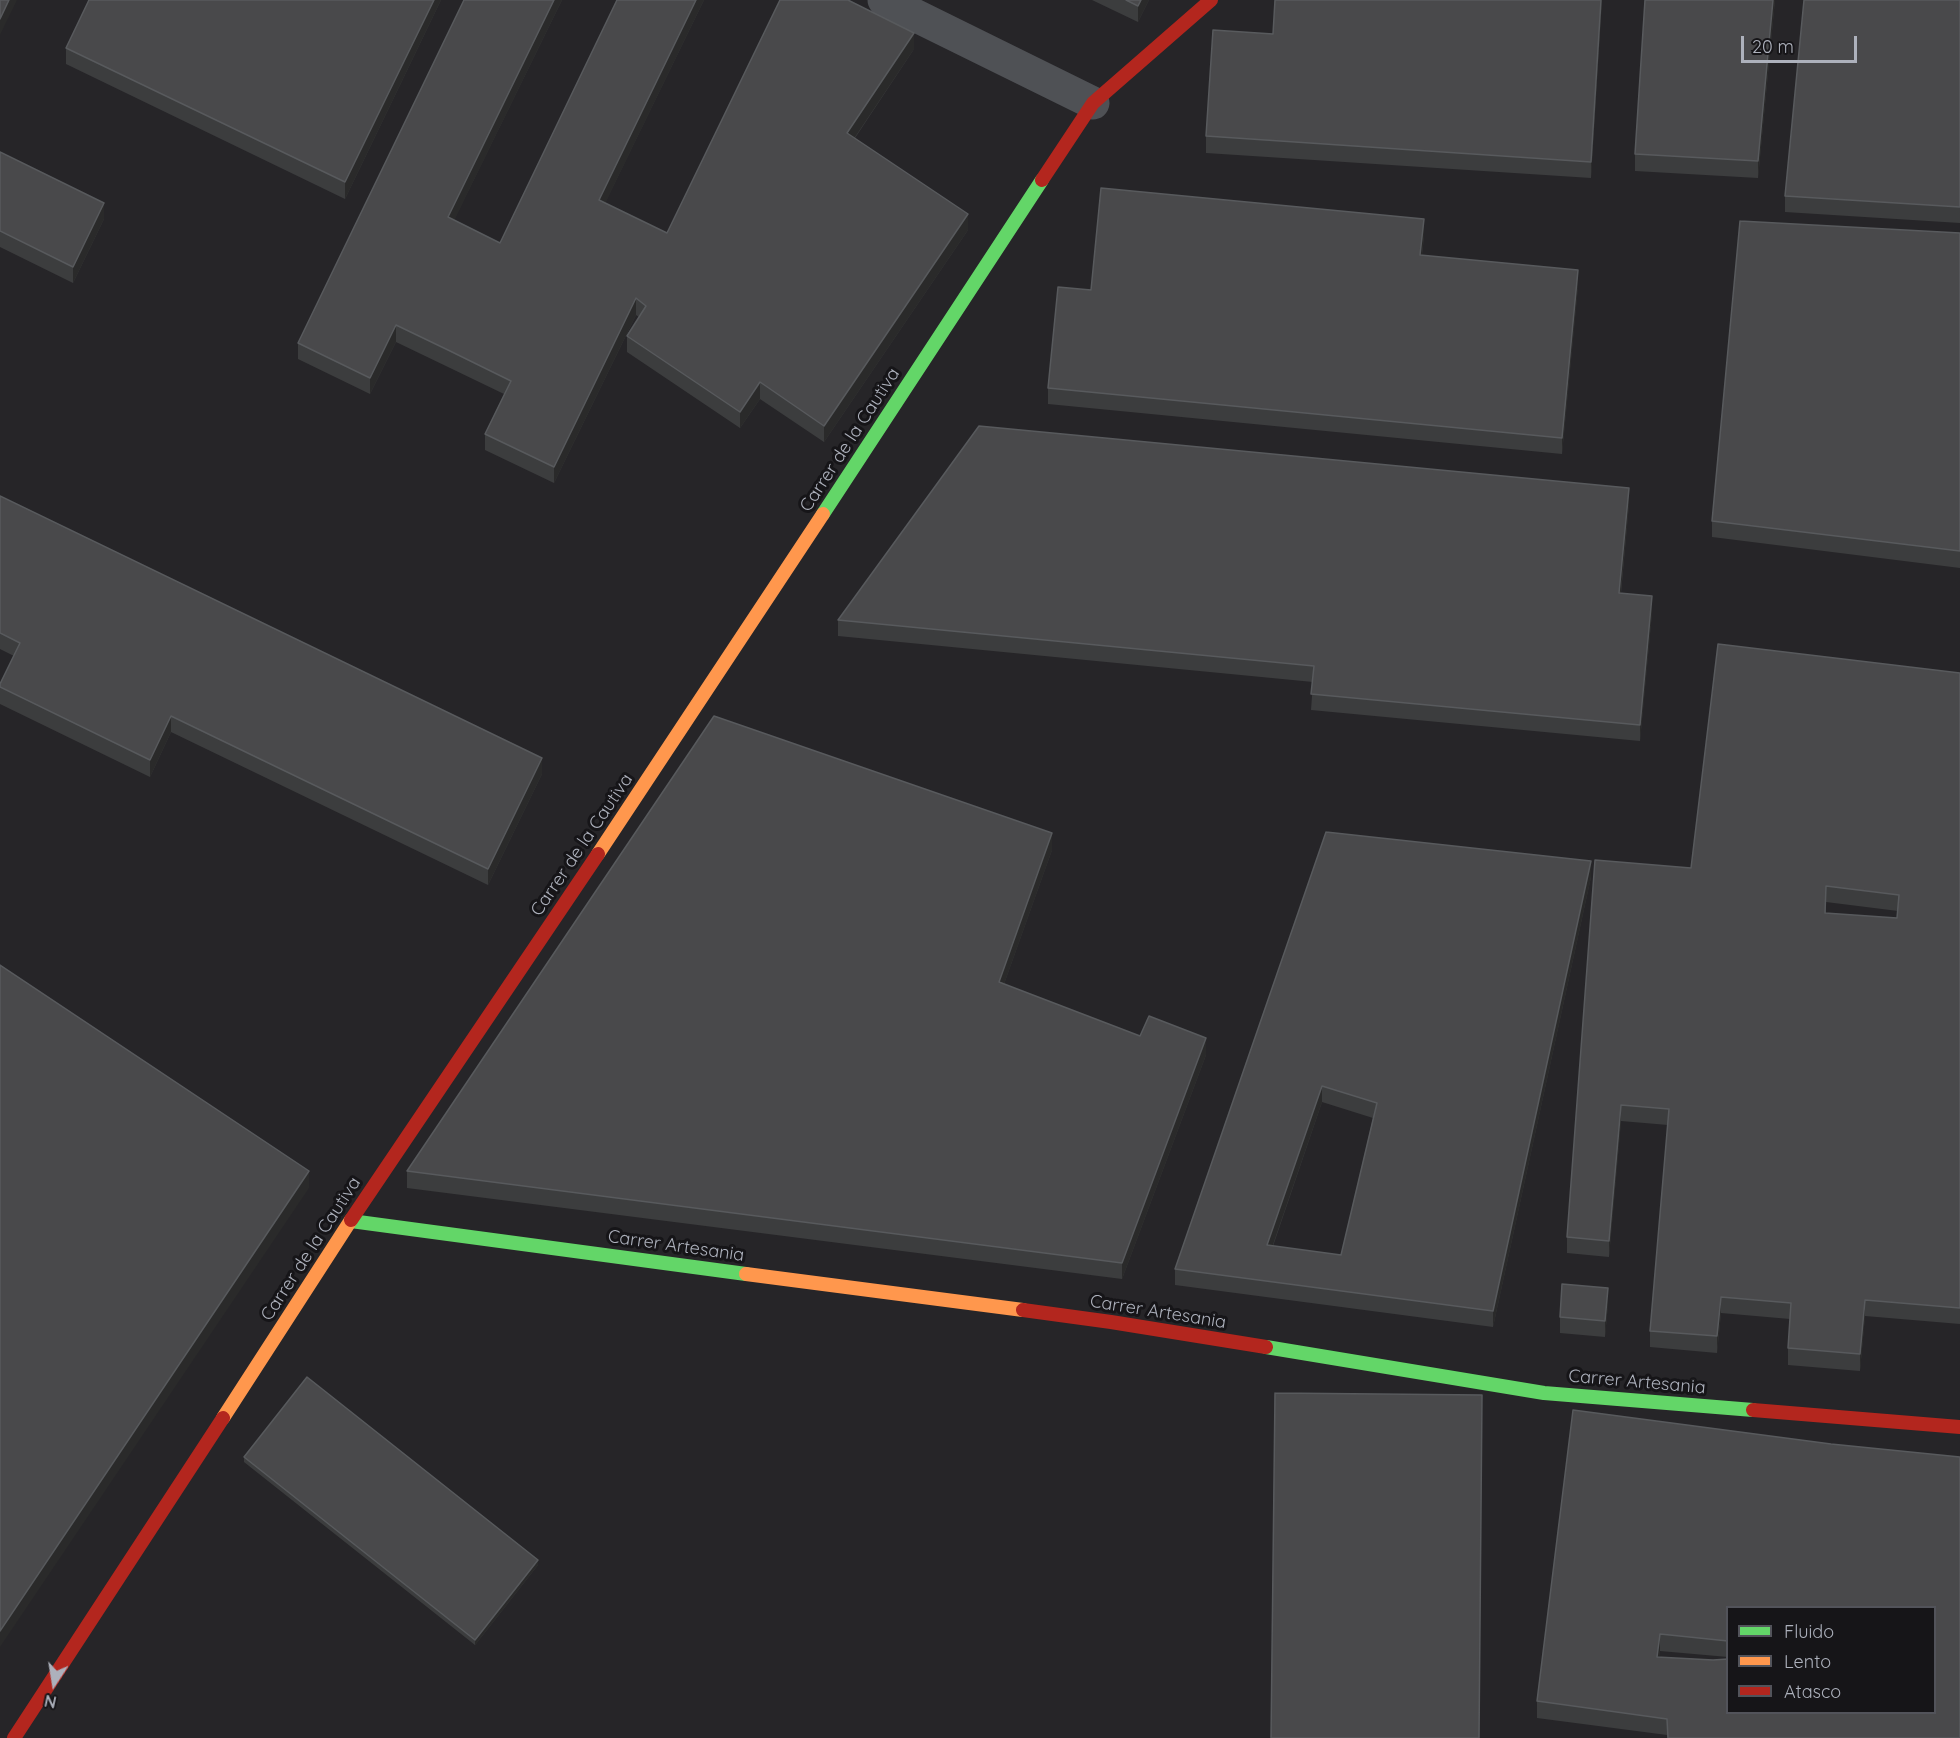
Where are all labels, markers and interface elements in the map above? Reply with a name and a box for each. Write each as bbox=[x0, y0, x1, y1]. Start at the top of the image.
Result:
scale bar bbox=[1744, 24, 1860, 62]
text: 20 m bbox=[1752, 35, 1794, 58]
street label: Carrer de la Cautiva bbox=[795, 364, 905, 516]
street label: Carrer de la Cautiva bbox=[526, 770, 638, 920]
street label: Carrer de la Cautiva bbox=[256, 1173, 366, 1325]
street label: Carrer Artesania bbox=[606, 1226, 746, 1266]
street label: Carrer Artesania bbox=[1088, 1291, 1228, 1333]
street label: Carrer Artesania bbox=[1568, 1365, 1706, 1399]
legend bbox=[1726, 1606, 1936, 1714]
text: Fluido bbox=[1784, 1620, 1834, 1643]
text: Lento bbox=[1784, 1650, 1831, 1673]
north arrow bbox=[24, 1654, 84, 1714]
text: Atasco bbox=[1784, 1680, 1841, 1703]
text: N bbox=[42, 1691, 58, 1713]

